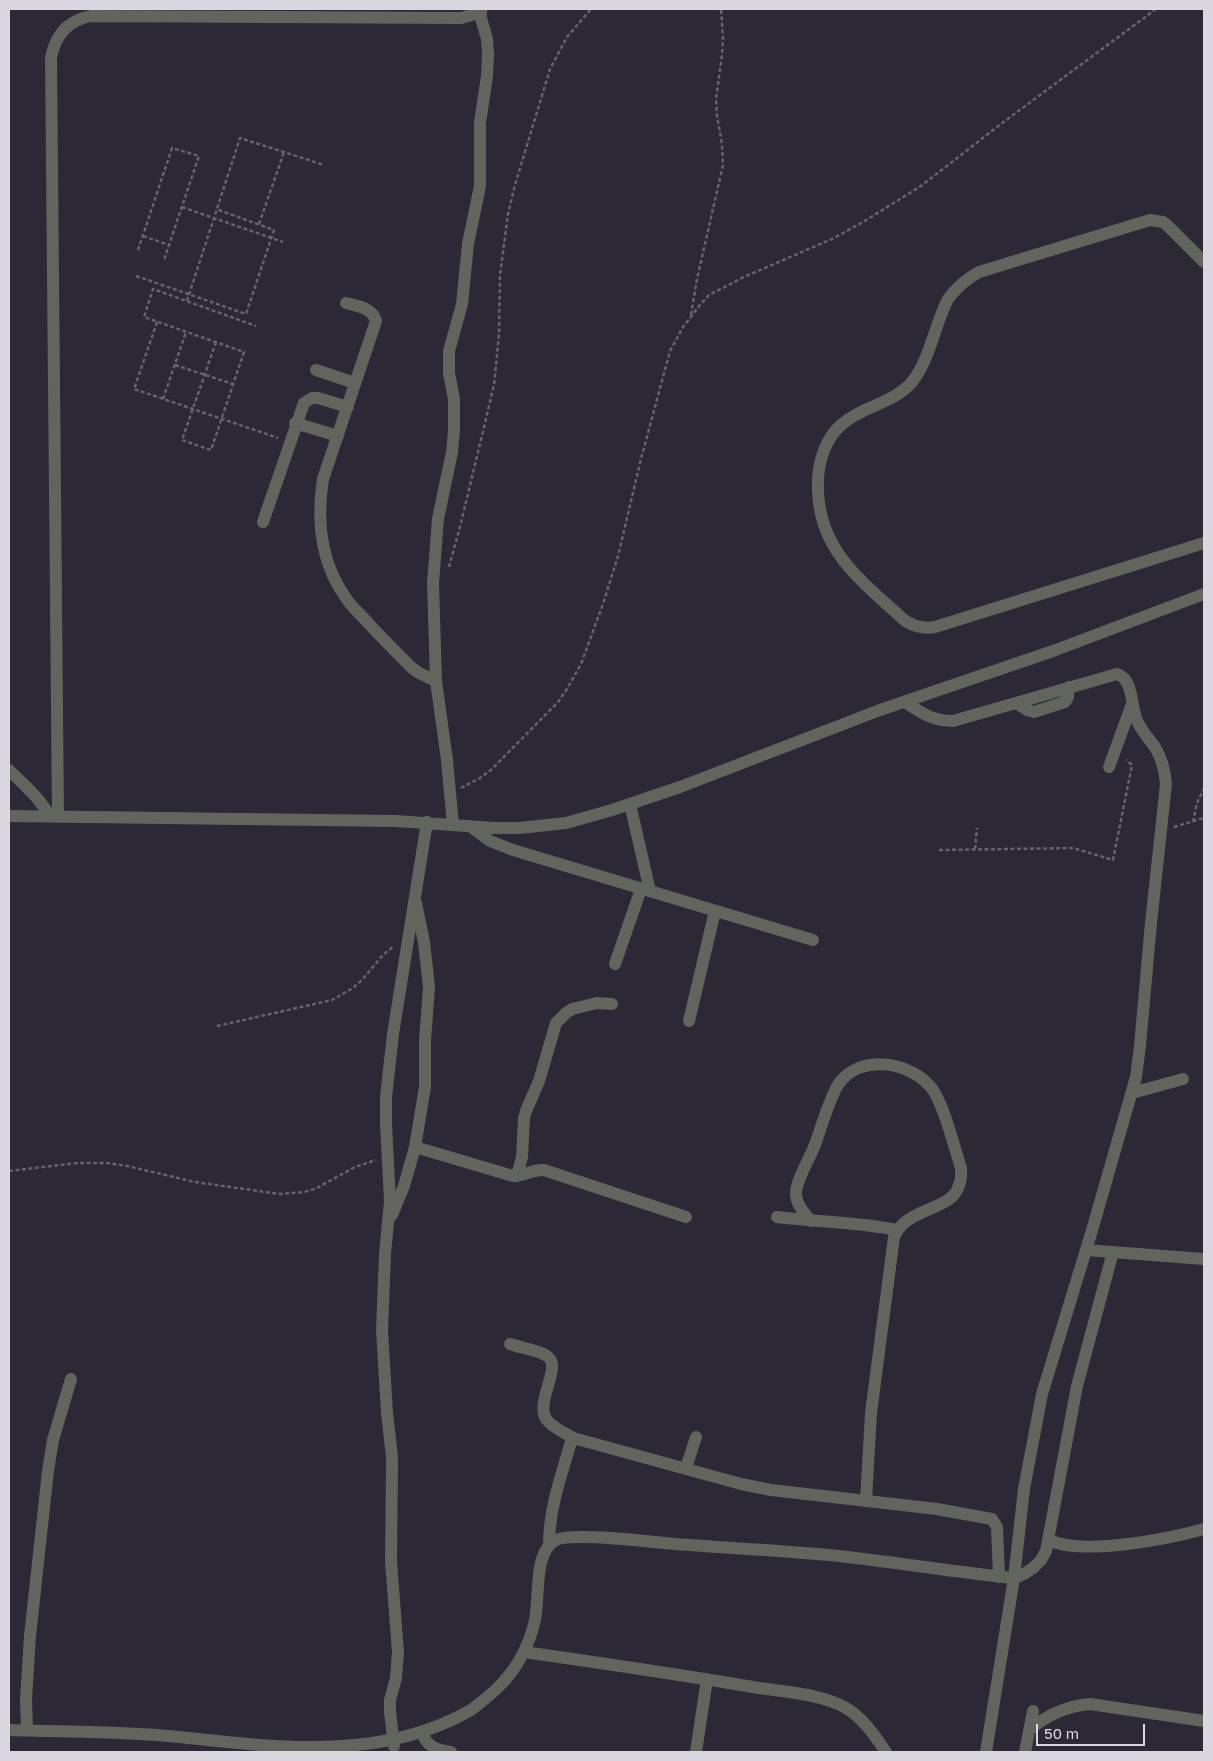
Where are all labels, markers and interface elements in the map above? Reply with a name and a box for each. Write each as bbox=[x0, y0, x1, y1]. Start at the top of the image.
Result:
scale bar bbox=[1038, 1714, 1147, 1746]
text: 50 m bbox=[1044, 1724, 1079, 1742]

